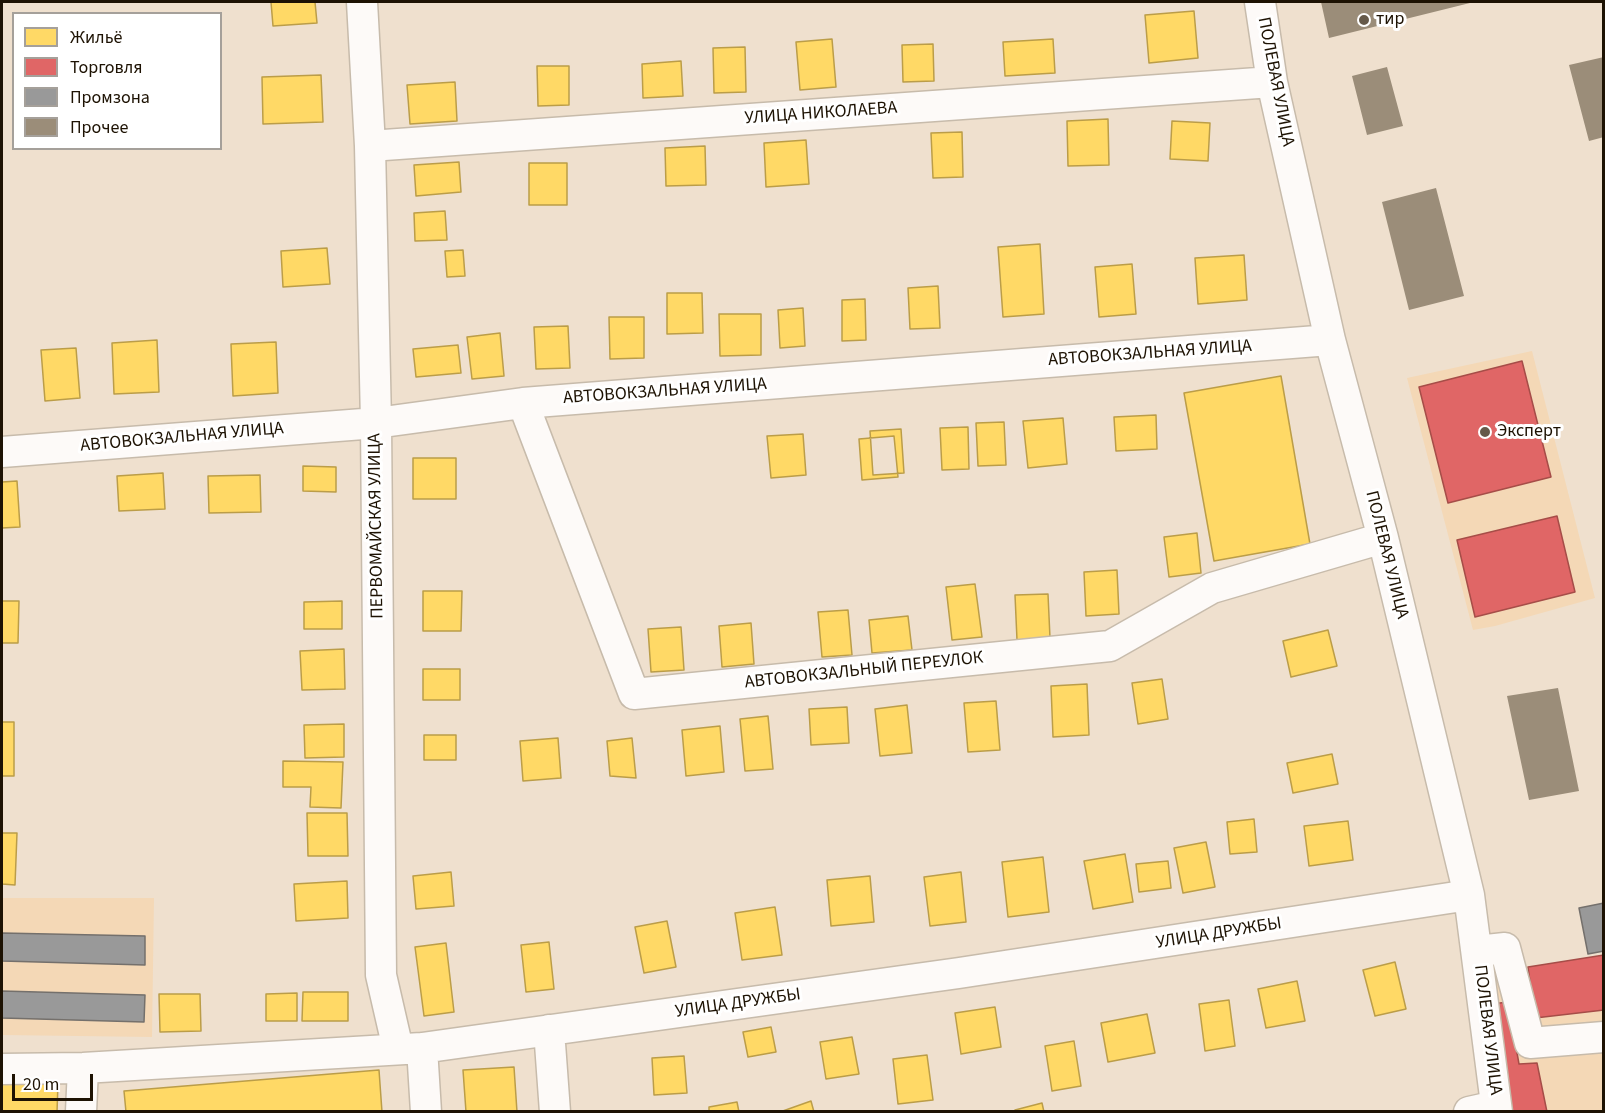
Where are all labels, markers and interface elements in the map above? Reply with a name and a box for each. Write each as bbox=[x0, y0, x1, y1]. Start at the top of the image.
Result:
place label: тир bbox=[1376, 9, 1404, 31]
legend bbox=[12, 12, 222, 150]
marker: тир bbox=[1357, 13, 1371, 27]
street label: ПОЛЕВАЯ УЛИЦА bbox=[1252, 16, 1298, 148]
text: Жильё bbox=[70, 25, 122, 50]
text: Торговля bbox=[70, 55, 143, 80]
text: Промзона bbox=[70, 85, 150, 110]
street label: УЛИЦА НИКОЛАЕВА bbox=[744, 98, 898, 130]
text: Прочее bbox=[70, 115, 128, 140]
street label: АВТОВОКЗАЛЬНАЯ УЛИЦА bbox=[1048, 336, 1252, 372]
street label: АВТОВОКЗАЛЬНАЯ УЛИЦА bbox=[563, 374, 767, 410]
street label: АВТОВОКЗАЛЬНАЯ УЛИЦА bbox=[79, 418, 285, 458]
place label: Эксперт bbox=[1497, 421, 1561, 443]
marker: Эксперт bbox=[1478, 425, 1492, 439]
street label: ПЕРВОМАЙСКАЯ УЛИЦА bbox=[365, 433, 389, 619]
street label: ПОЛЕВАЯ УЛИЦА bbox=[1360, 489, 1412, 621]
street label: АВТОВОКЗАЛЬНЫЙ ПЕРЕУЛОК bbox=[744, 648, 984, 694]
street label: УЛИЦА ДРУЖБЫ bbox=[1155, 913, 1283, 955]
street label: ПОЛЕВАЯ УЛИЦА bbox=[1468, 964, 1506, 1096]
street label: УЛИЦА ДРУЖБЫ bbox=[674, 984, 802, 1024]
scale bar bbox=[15, 1062, 96, 1100]
text: 20 m bbox=[23, 1072, 59, 1097]

